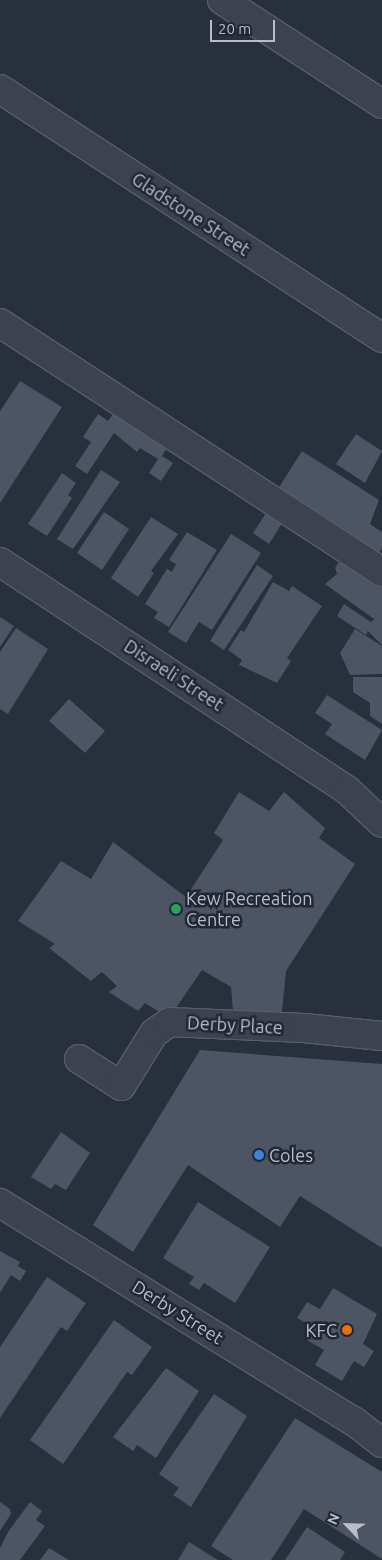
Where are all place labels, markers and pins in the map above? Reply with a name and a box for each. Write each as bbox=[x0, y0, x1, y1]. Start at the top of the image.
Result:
place label: Kew Recreation Centre bbox=[186, 888, 312, 931]
marker: Kew Recreation Centre bbox=[170, 903, 182, 915]
place label: Coles bbox=[269, 1144, 313, 1166]
marker: Coles bbox=[253, 1149, 265, 1161]
place label: KFC bbox=[306, 1319, 337, 1341]
marker: KFC bbox=[341, 1324, 353, 1336]

